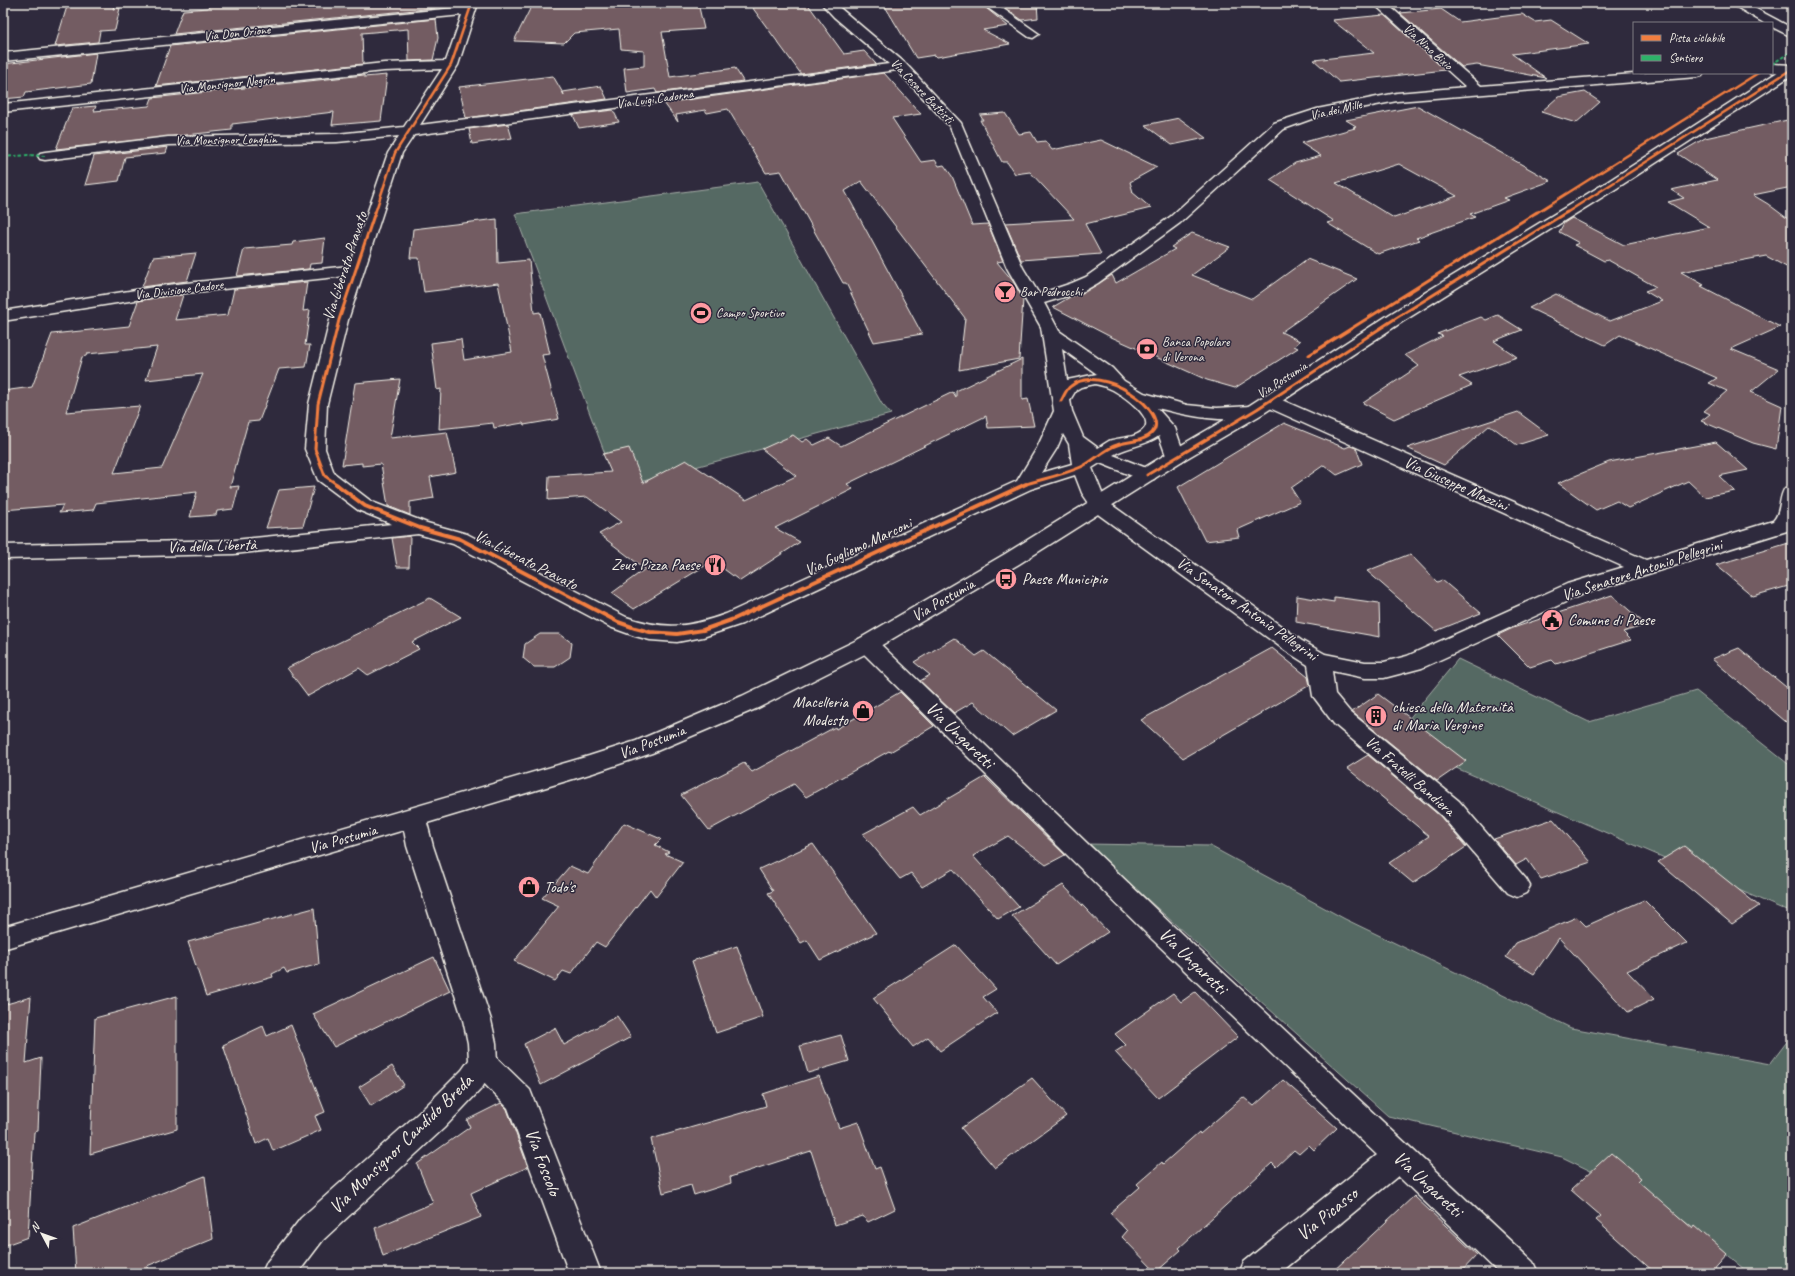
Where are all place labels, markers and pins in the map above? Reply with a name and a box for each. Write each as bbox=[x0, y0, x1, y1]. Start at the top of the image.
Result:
bar icon: Bar Pedrocchi bbox=[992, 279, 1018, 305]
place label: Bar Pedrocchi bbox=[1020, 284, 1084, 300]
sports icon: Campo Sportivo bbox=[688, 300, 714, 326]
place label: Campo Sportivo bbox=[716, 305, 785, 321]
place label: Banca Popolare di Verona bbox=[1162, 334, 1230, 365]
bank icon: Banca Popolare di Verona bbox=[1134, 336, 1160, 362]
restaurant icon: Zeus Pizza Paese bbox=[702, 552, 728, 578]
place label: Zeus Pizza Paese bbox=[611, 555, 702, 575]
bus stop icon: Paese Municipio bbox=[993, 566, 1019, 592]
place label: Paese Municipio bbox=[1022, 569, 1109, 589]
public building icon: Comune di Paese bbox=[1539, 607, 1565, 633]
place label: Comune di Paese bbox=[1568, 610, 1656, 630]
place label: Macelleria Modesto bbox=[793, 692, 850, 730]
place label: chiesa della Maternità di Maria Vergine bbox=[1392, 697, 1514, 735]
shop icon: Macelleria Modesto bbox=[850, 698, 876, 724]
building icon: chiesa della Maternità di Maria Vergine bbox=[1363, 703, 1389, 729]
shop icon: Todo's bbox=[516, 874, 542, 900]
place label: Todo's bbox=[544, 877, 576, 897]

